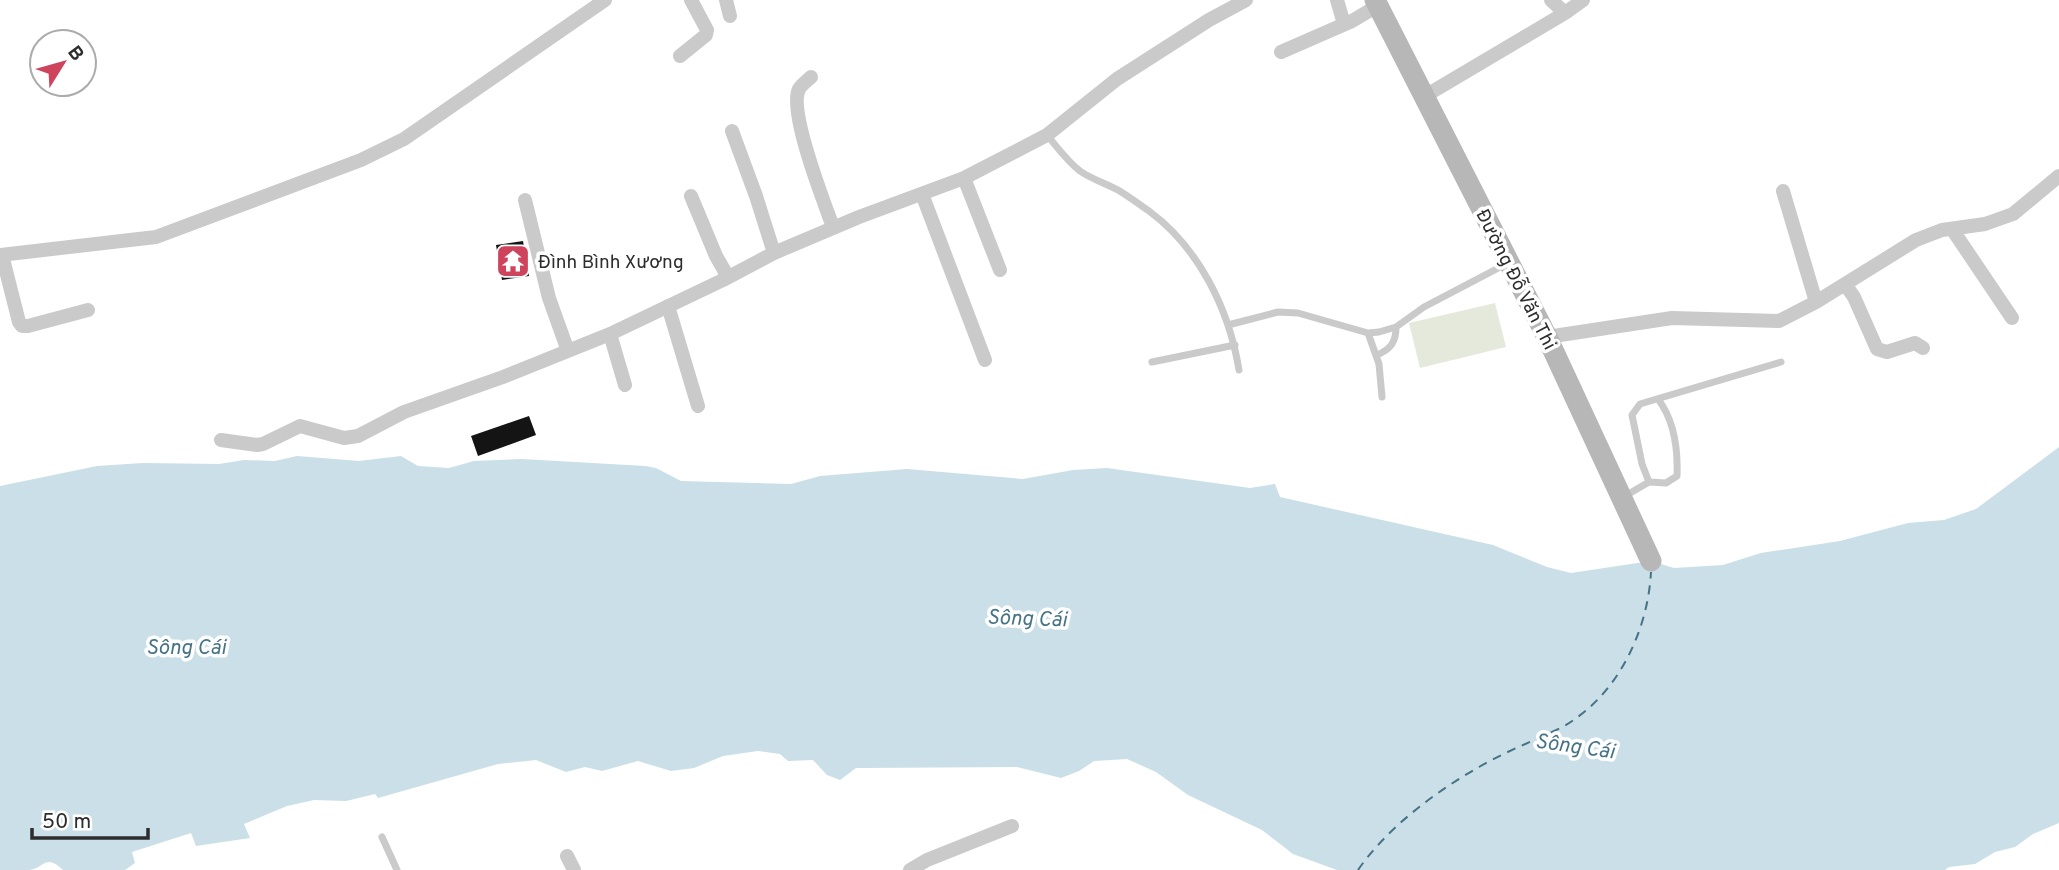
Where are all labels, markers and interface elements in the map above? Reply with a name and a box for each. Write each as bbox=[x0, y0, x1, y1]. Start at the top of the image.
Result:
north arrow bbox=[28, 28, 98, 98]
text: B bbox=[61, 42, 89, 66]
street label: Đường Đỗ Văn Thi bbox=[1469, 205, 1562, 354]
temple icon: Đình Bình Xương bbox=[494, 242, 532, 280]
place label: Đình Bình Xương bbox=[538, 251, 684, 275]
water label: Sông Cái bbox=[987, 605, 1069, 634]
water label: Sông Cái bbox=[146, 635, 228, 662]
water label: Sông Cái bbox=[1533, 729, 1618, 767]
scale bar bbox=[32, 796, 147, 840]
text: 50 m bbox=[42, 809, 91, 836]

